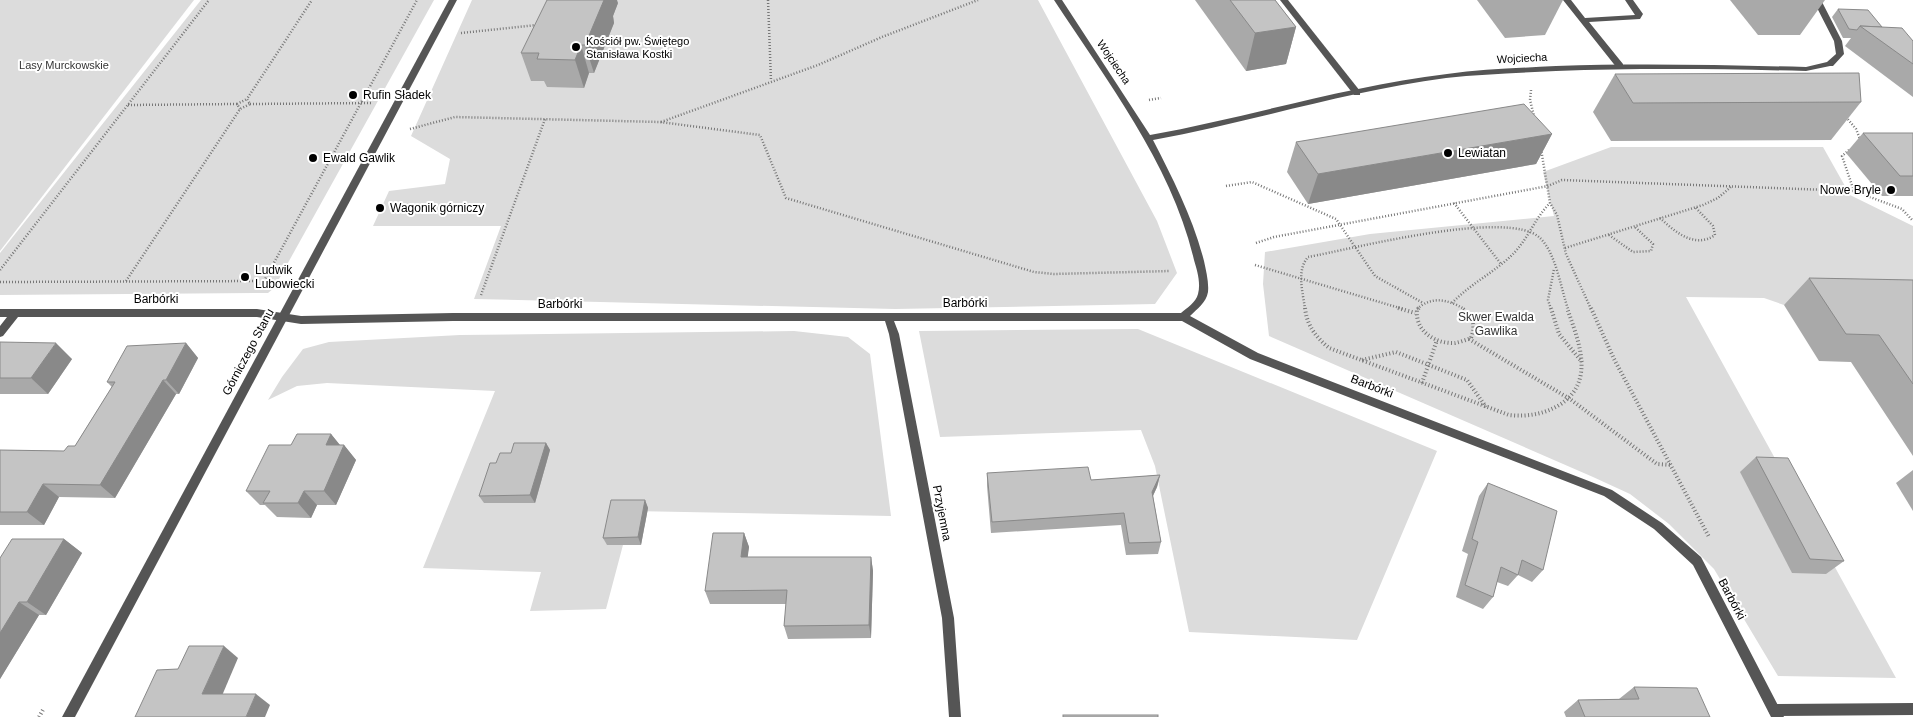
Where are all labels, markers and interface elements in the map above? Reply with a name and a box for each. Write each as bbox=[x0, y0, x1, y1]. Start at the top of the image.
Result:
place label: Kościół pw. Świętego Stanisława Kostki bbox=[586, 35, 689, 60]
street label: Wojciecha bbox=[1095, 38, 1134, 87]
marker: Kościół pw. Świętego Stanisława Kostki bbox=[570, 41, 582, 53]
street label: Wojciecha bbox=[1496, 51, 1548, 65]
park label: Lasy Murckowskie bbox=[19, 59, 109, 71]
place label: Rufin Sładek bbox=[363, 88, 432, 102]
marker: Rufin Sładek bbox=[347, 89, 359, 101]
place label: Lewiatan bbox=[1458, 146, 1506, 160]
marker: Lewiatan bbox=[1442, 147, 1454, 159]
place label: Ewald Gawlik bbox=[323, 151, 396, 165]
marker: Ewald Gawlik bbox=[307, 152, 319, 164]
place label: Nowe Bryle bbox=[1820, 183, 1881, 197]
marker: Nowe Bryle bbox=[1885, 184, 1897, 196]
place label: Wagonik górniczy bbox=[390, 201, 484, 215]
marker: Wagonik górniczy bbox=[374, 202, 386, 214]
place label: Ludwik Lubowiecki bbox=[255, 263, 314, 291]
marker: Ludwik Lubowiecki bbox=[239, 271, 251, 283]
street label: Barbórki bbox=[134, 292, 178, 306]
street label: Barbórki bbox=[943, 296, 987, 310]
street label: Barbórki bbox=[538, 297, 582, 311]
street label: Górniczego Stanu bbox=[219, 306, 277, 398]
park label: Skwer Ewalda Gawlika bbox=[1458, 310, 1534, 338]
street label: Barbórki bbox=[1349, 371, 1395, 401]
street label: Przyjemna bbox=[930, 484, 954, 542]
street label: Barbórki bbox=[1715, 576, 1749, 622]

